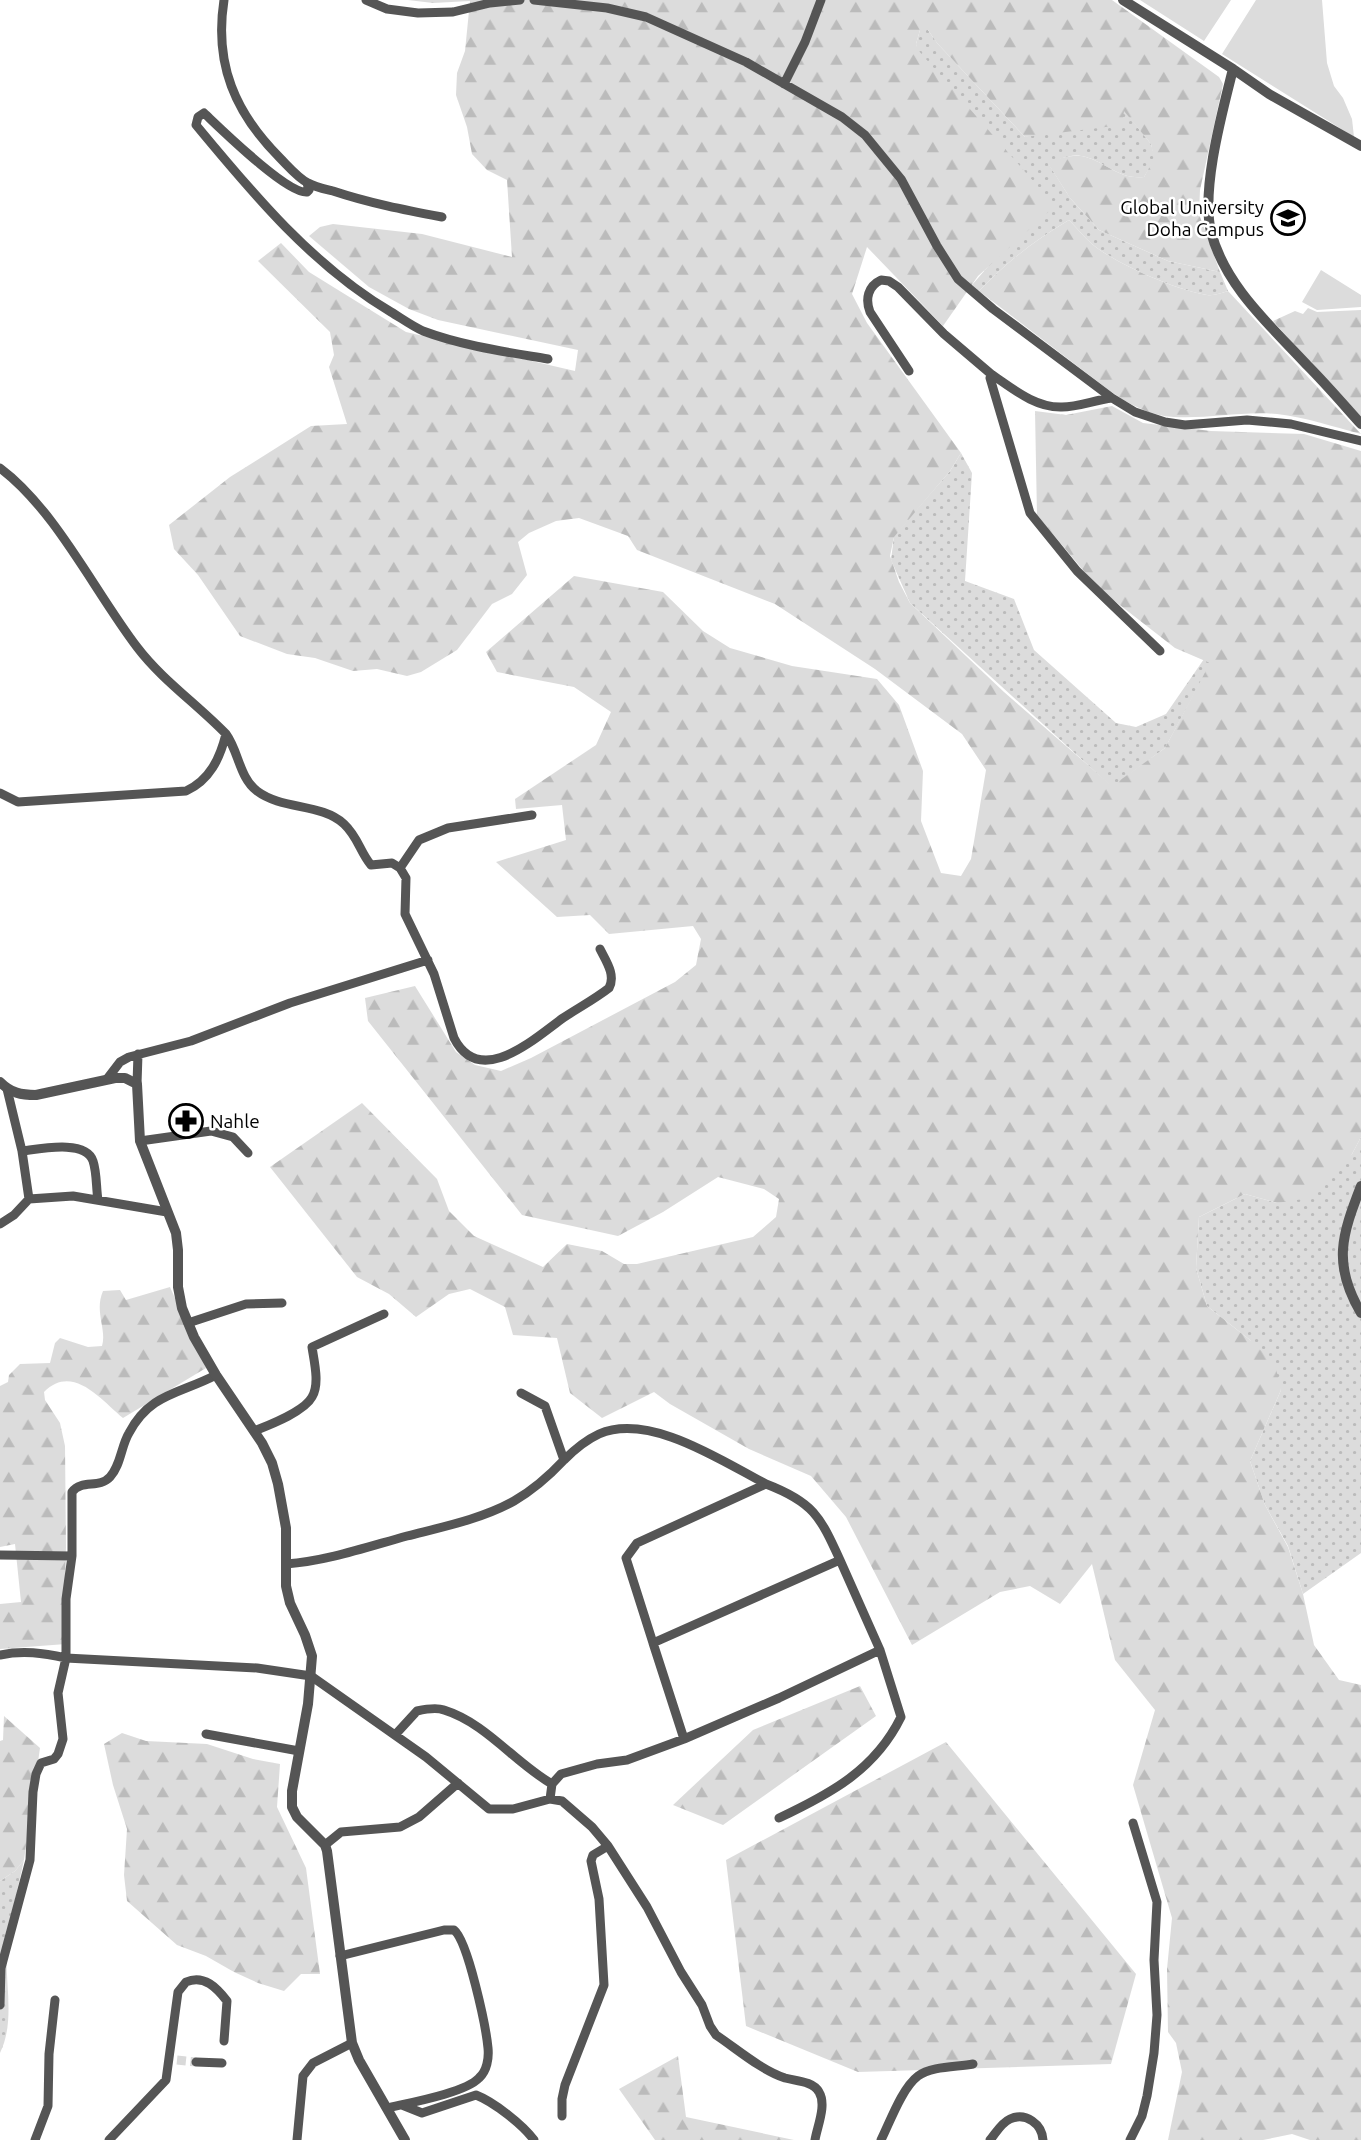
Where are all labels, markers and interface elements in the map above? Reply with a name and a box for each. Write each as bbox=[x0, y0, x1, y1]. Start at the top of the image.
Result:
place label: Global University Doha Campus bbox=[1120, 196, 1264, 240]
school or university icon: Global University Doha Campus bbox=[1269, 199, 1307, 237]
pharmacy icon: Nahle bbox=[167, 1102, 205, 1140]
place label: Nahle bbox=[210, 1110, 260, 1132]

